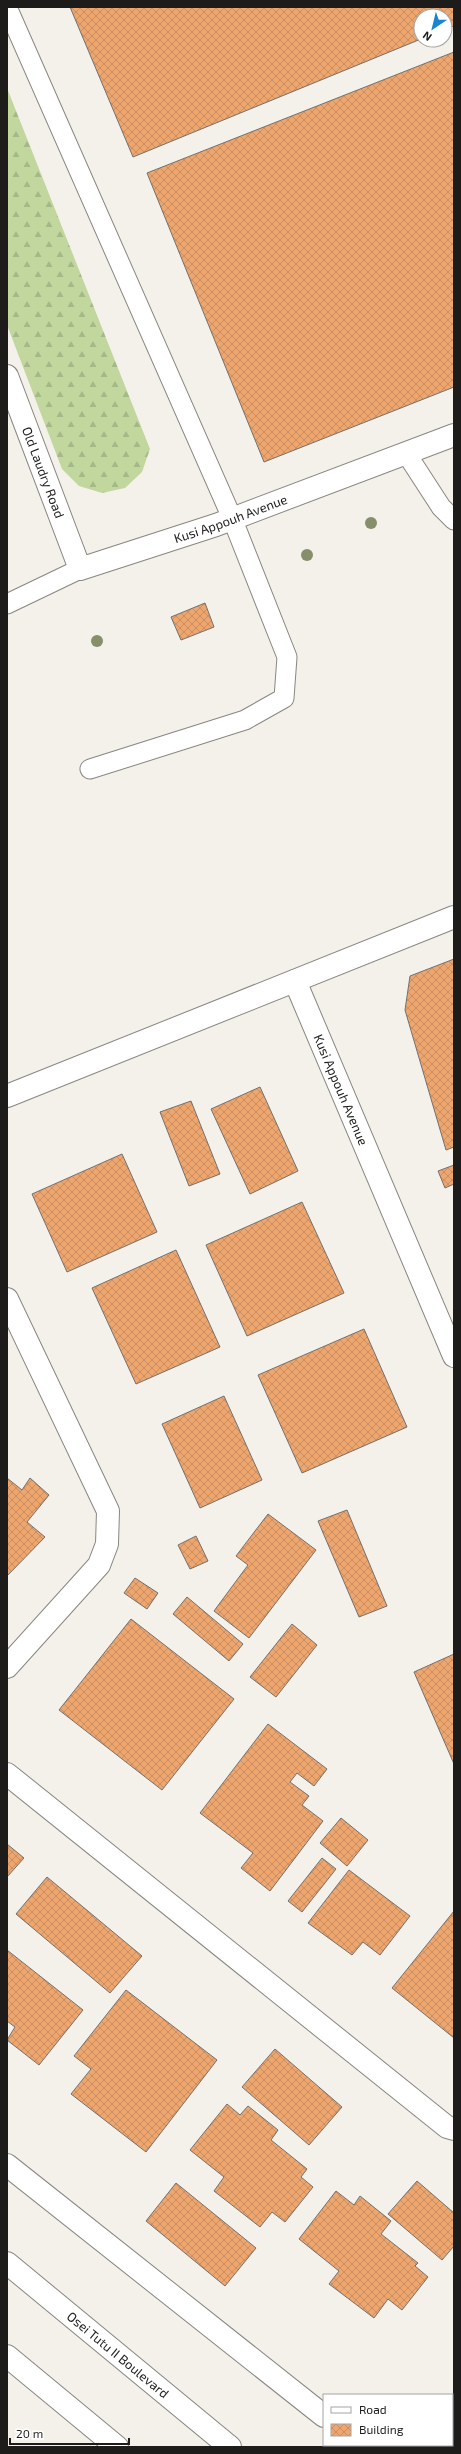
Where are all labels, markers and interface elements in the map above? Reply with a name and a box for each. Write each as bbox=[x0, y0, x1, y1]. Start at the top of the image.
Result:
north arrow bbox=[413, 8, 453, 48]
text: N bbox=[420, 29, 434, 44]
street label: Old Laudry Road bbox=[19, 424, 68, 520]
street label: Kusi Appouh Avenue bbox=[172, 491, 289, 546]
street label: Kusi Appouh Avenue bbox=[310, 1032, 372, 1148]
street label: Osei Tutu II Boulevard bbox=[64, 2308, 172, 2401]
legend bbox=[323, 2394, 453, 2446]
text: Road bbox=[359, 2402, 387, 2416]
scale bar bbox=[10, 2420, 129, 2446]
text: Building bbox=[359, 2422, 404, 2436]
text: 20 m bbox=[16, 2426, 43, 2440]

